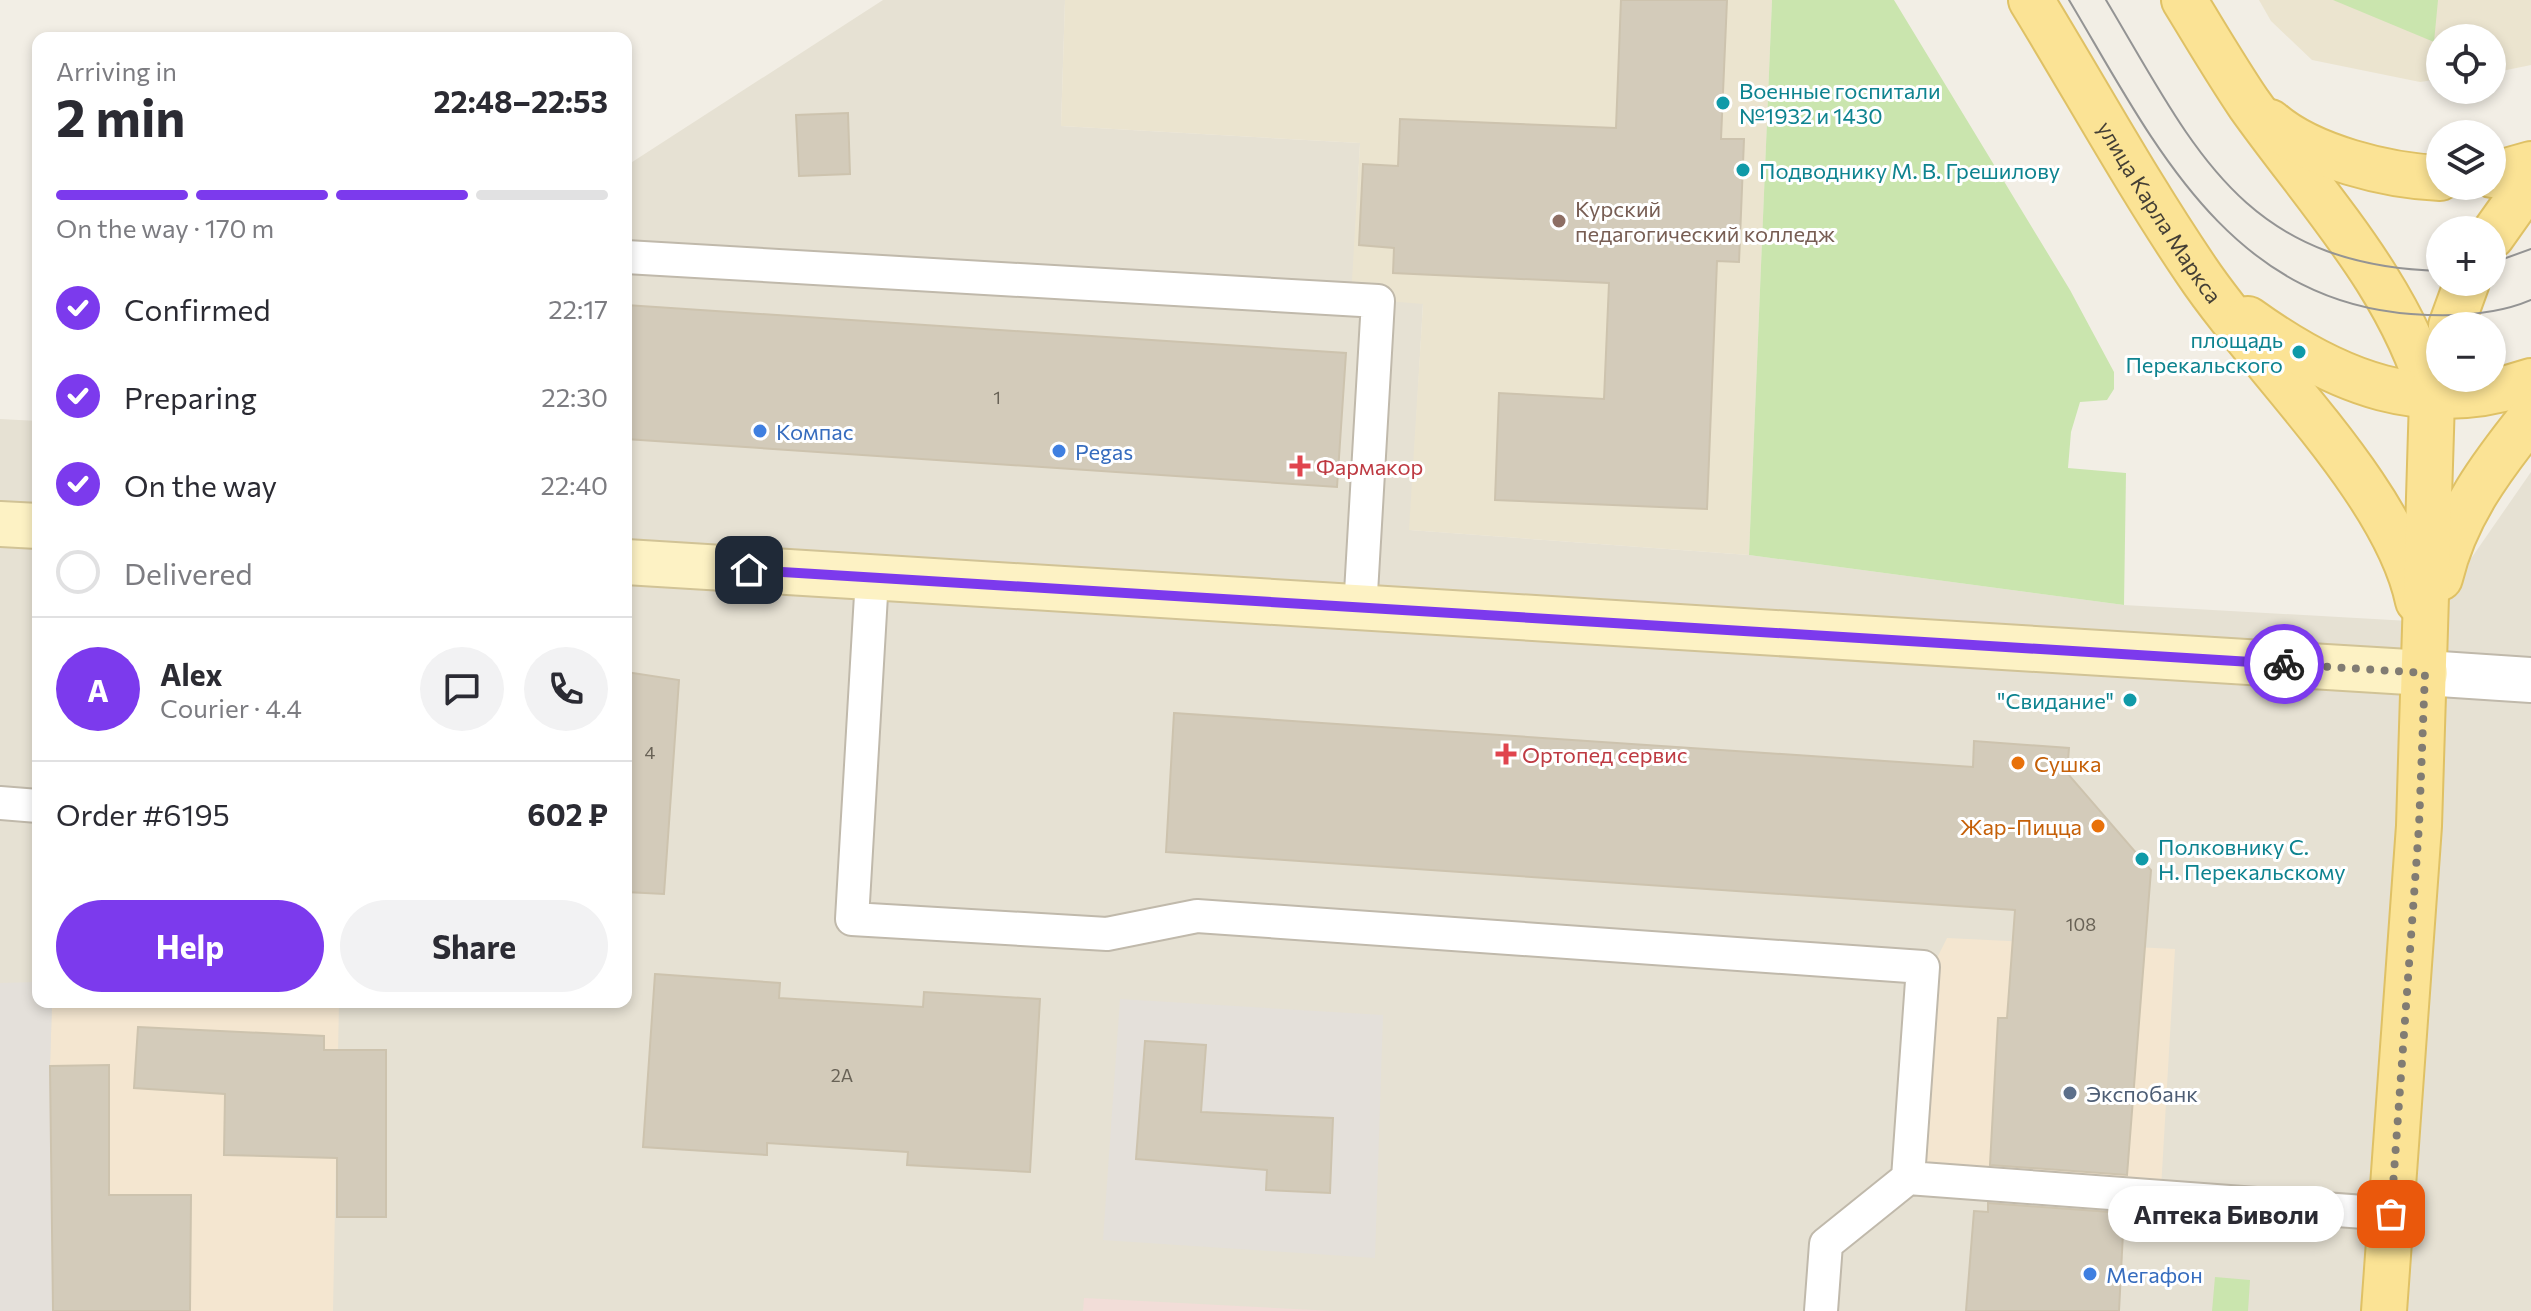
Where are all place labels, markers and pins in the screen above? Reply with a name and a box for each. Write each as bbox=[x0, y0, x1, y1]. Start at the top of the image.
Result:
place label: Военные госпитали №1932 и 1430 bbox=[1739, 77, 1941, 129]
marker: Военные госпитали №1932 и 1430 bbox=[1714, 94, 1732, 112]
place label: Подводнику М. В. Грешилову bbox=[1759, 157, 2060, 184]
marker: Подводнику М. В. Грешилову bbox=[1734, 161, 1752, 179]
place label: Курский педагогический колледж bbox=[1575, 195, 1836, 247]
marker: Курский педагогический колледж bbox=[1550, 212, 1568, 230]
place label: площадь Перекальского bbox=[2125, 326, 2283, 378]
marker: площадь Перекальского bbox=[2290, 343, 2308, 361]
place label: Компас bbox=[776, 418, 854, 445]
marker: Компас bbox=[751, 422, 769, 440]
place label: Pegas bbox=[1075, 438, 1133, 465]
marker: Pegas bbox=[1050, 442, 1068, 460]
place label: Фармакор bbox=[1316, 453, 1423, 480]
marker: Фармакор bbox=[1291, 457, 1309, 475]
pin bbox=[715, 536, 783, 604]
place label: "Свидание" bbox=[1997, 687, 2114, 714]
marker: "Свидание" bbox=[2121, 691, 2139, 709]
place label: Ортопед сервис bbox=[1522, 741, 1688, 768]
marker: Ортопед сервис bbox=[1497, 745, 1515, 763]
place label: Сушка bbox=[2034, 750, 2101, 777]
marker: Сушка bbox=[2009, 754, 2027, 772]
place label: Жар-Пицца bbox=[1960, 813, 2082, 840]
marker: Жар-Пицца bbox=[2089, 817, 2107, 835]
place label: Полковнику С. Н. Перекальскому bbox=[2158, 833, 2346, 885]
marker: Полковнику С. Н. Перекальскому bbox=[2133, 850, 2151, 868]
place label: Экспобанк bbox=[2086, 1080, 2198, 1107]
marker: Экспобанк bbox=[2061, 1084, 2079, 1102]
pin bbox=[2357, 1180, 2425, 1248]
callout: Аптека Биволи bbox=[2107, 1186, 2343, 1242]
place label: Мегафон bbox=[2106, 1261, 2203, 1288]
marker: Мегафон bbox=[2081, 1265, 2099, 1283]

